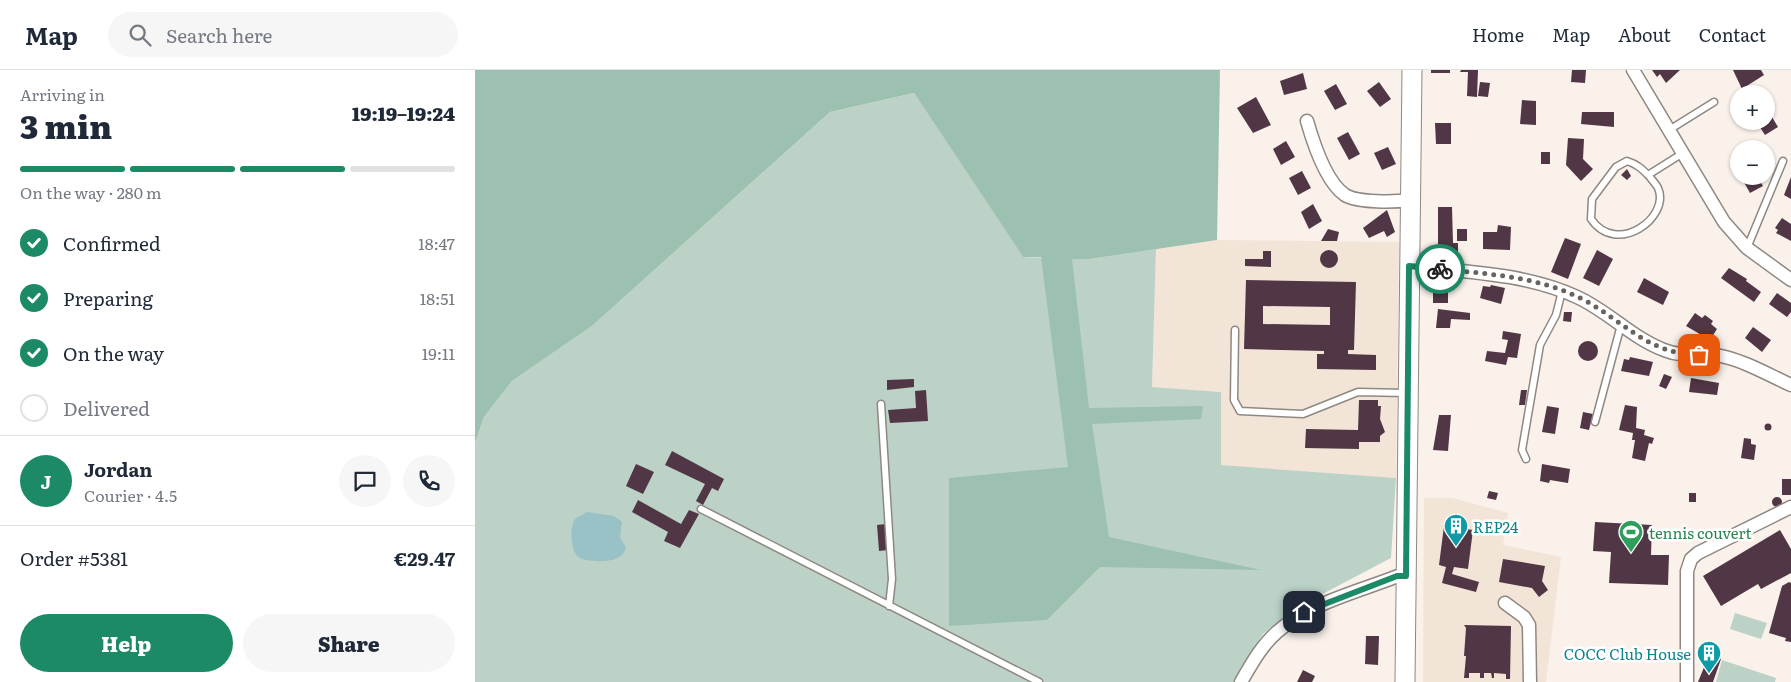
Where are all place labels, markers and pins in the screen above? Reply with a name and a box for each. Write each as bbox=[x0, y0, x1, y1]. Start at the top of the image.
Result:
pin bbox=[1678, 334, 1720, 376]
building icon: REP24 bbox=[1443, 513, 1469, 547]
place label: REP24 bbox=[1473, 515, 1518, 538]
sports icon: tennis couvert bbox=[1618, 519, 1644, 553]
place label: tennis couvert bbox=[1649, 521, 1752, 544]
pin bbox=[1283, 591, 1325, 633]
building icon: COCC Club House bbox=[1696, 640, 1722, 674]
place label: COCC Club House bbox=[1564, 642, 1691, 665]

